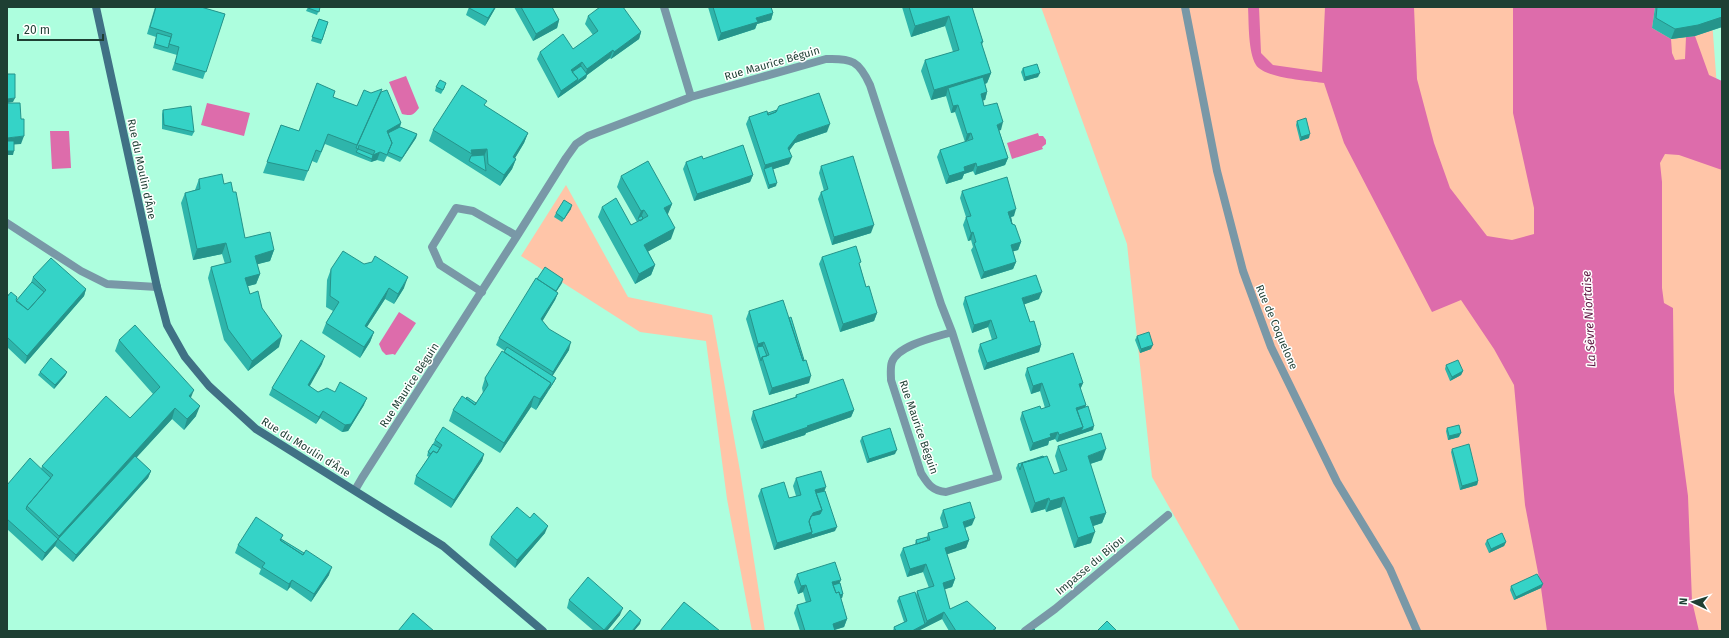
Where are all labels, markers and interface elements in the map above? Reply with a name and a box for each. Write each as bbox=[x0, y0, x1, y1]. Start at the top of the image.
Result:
scale bar bbox=[18, 16, 103, 42]
text: 20 m bbox=[24, 23, 50, 37]
street label: Rue Maurice Béguin bbox=[723, 44, 821, 83]
street label: Rue du Moulin d'Âne bbox=[125, 118, 159, 221]
water label: La Sèvre Niortaise bbox=[1579, 270, 1599, 368]
street label: Rue de Coquelone bbox=[1253, 283, 1300, 372]
street label: Rue Maurice Béguin bbox=[377, 340, 442, 430]
street label: Rue Maurice Béguin bbox=[896, 379, 941, 476]
street label: Rue du Moulin d'Âne bbox=[259, 415, 353, 480]
street label: Impasse du Bijou bbox=[1053, 533, 1127, 598]
north arrow bbox=[1673, 582, 1713, 622]
text: N bbox=[1677, 597, 1690, 605]

